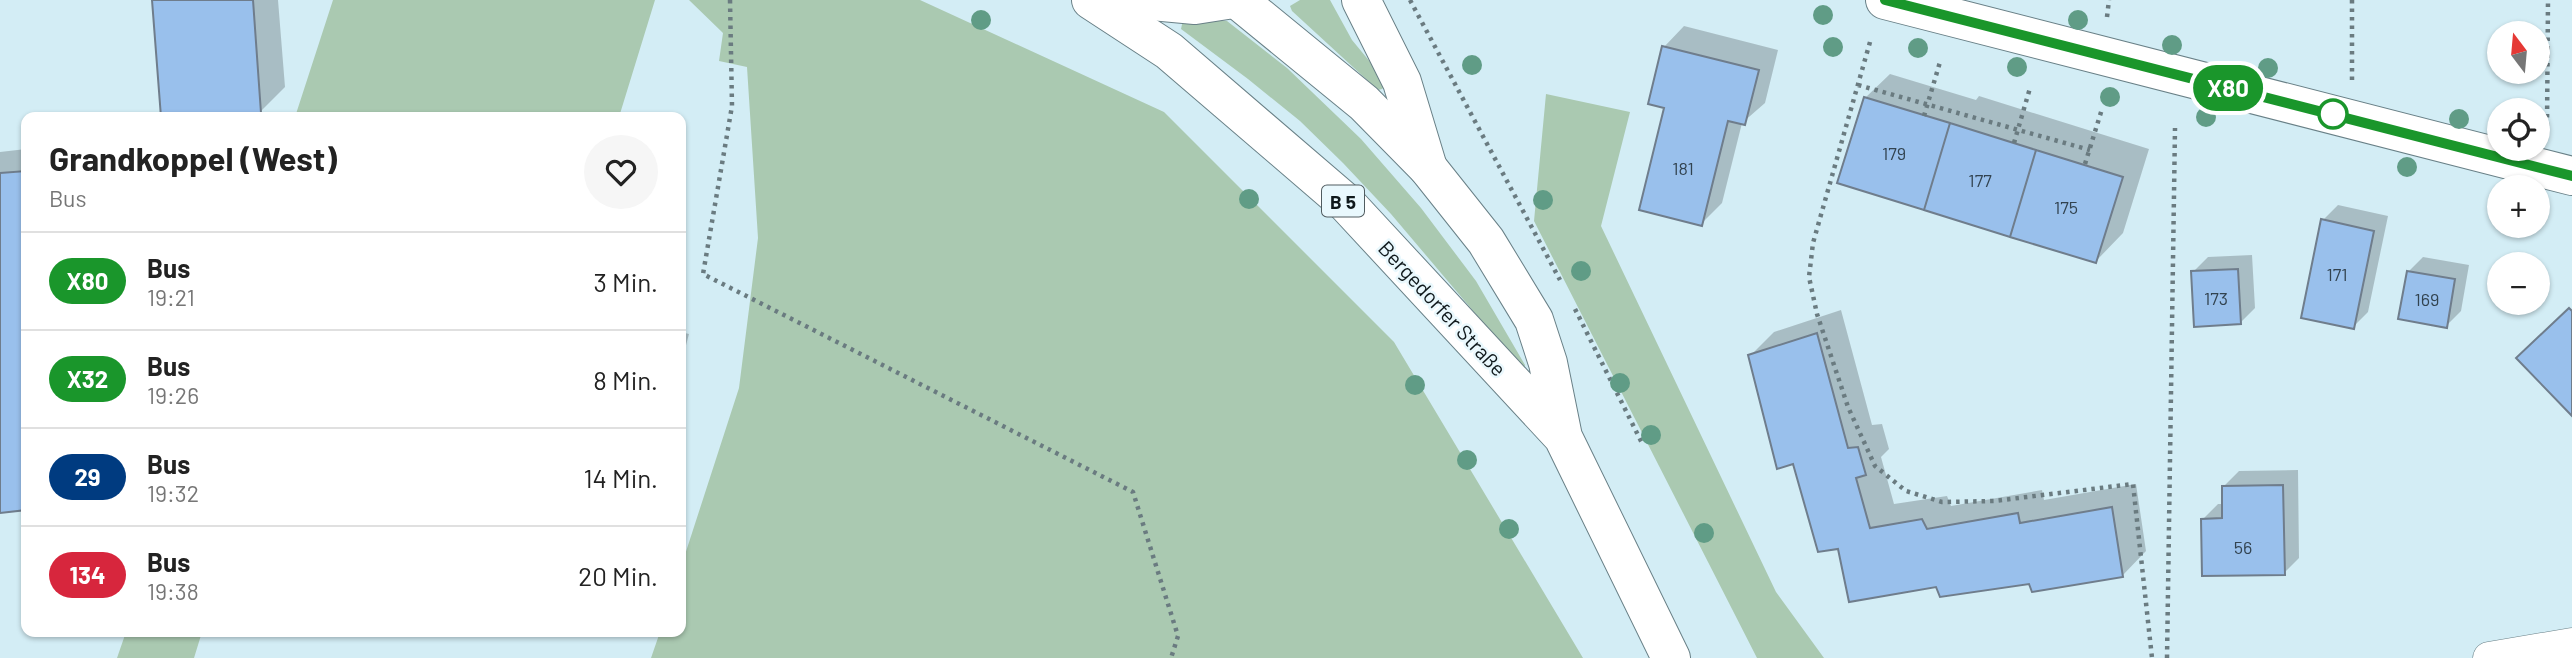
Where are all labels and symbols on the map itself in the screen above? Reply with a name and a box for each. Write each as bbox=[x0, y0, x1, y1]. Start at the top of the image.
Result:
north arrow bbox=[2487, 21, 2550, 84]
line badge: X80 bbox=[2188, 65, 2268, 111]
unlabelled marker bbox=[2318, 99, 2348, 129]
house number: 179 bbox=[1882, 142, 1906, 164]
house number: 181 bbox=[1672, 157, 1694, 179]
house number: 177 bbox=[1968, 169, 1992, 191]
road number: B 5 bbox=[1322, 186, 1364, 216]
house number: 175 bbox=[2054, 196, 2078, 218]
street label: Bergedorfer Straße bbox=[1374, 235, 1512, 381]
house number: 171 bbox=[2326, 263, 2348, 285]
house number: 173 bbox=[2204, 287, 2228, 309]
house number: 169 bbox=[2415, 288, 2439, 310]
house number: 56 bbox=[2234, 536, 2252, 558]

